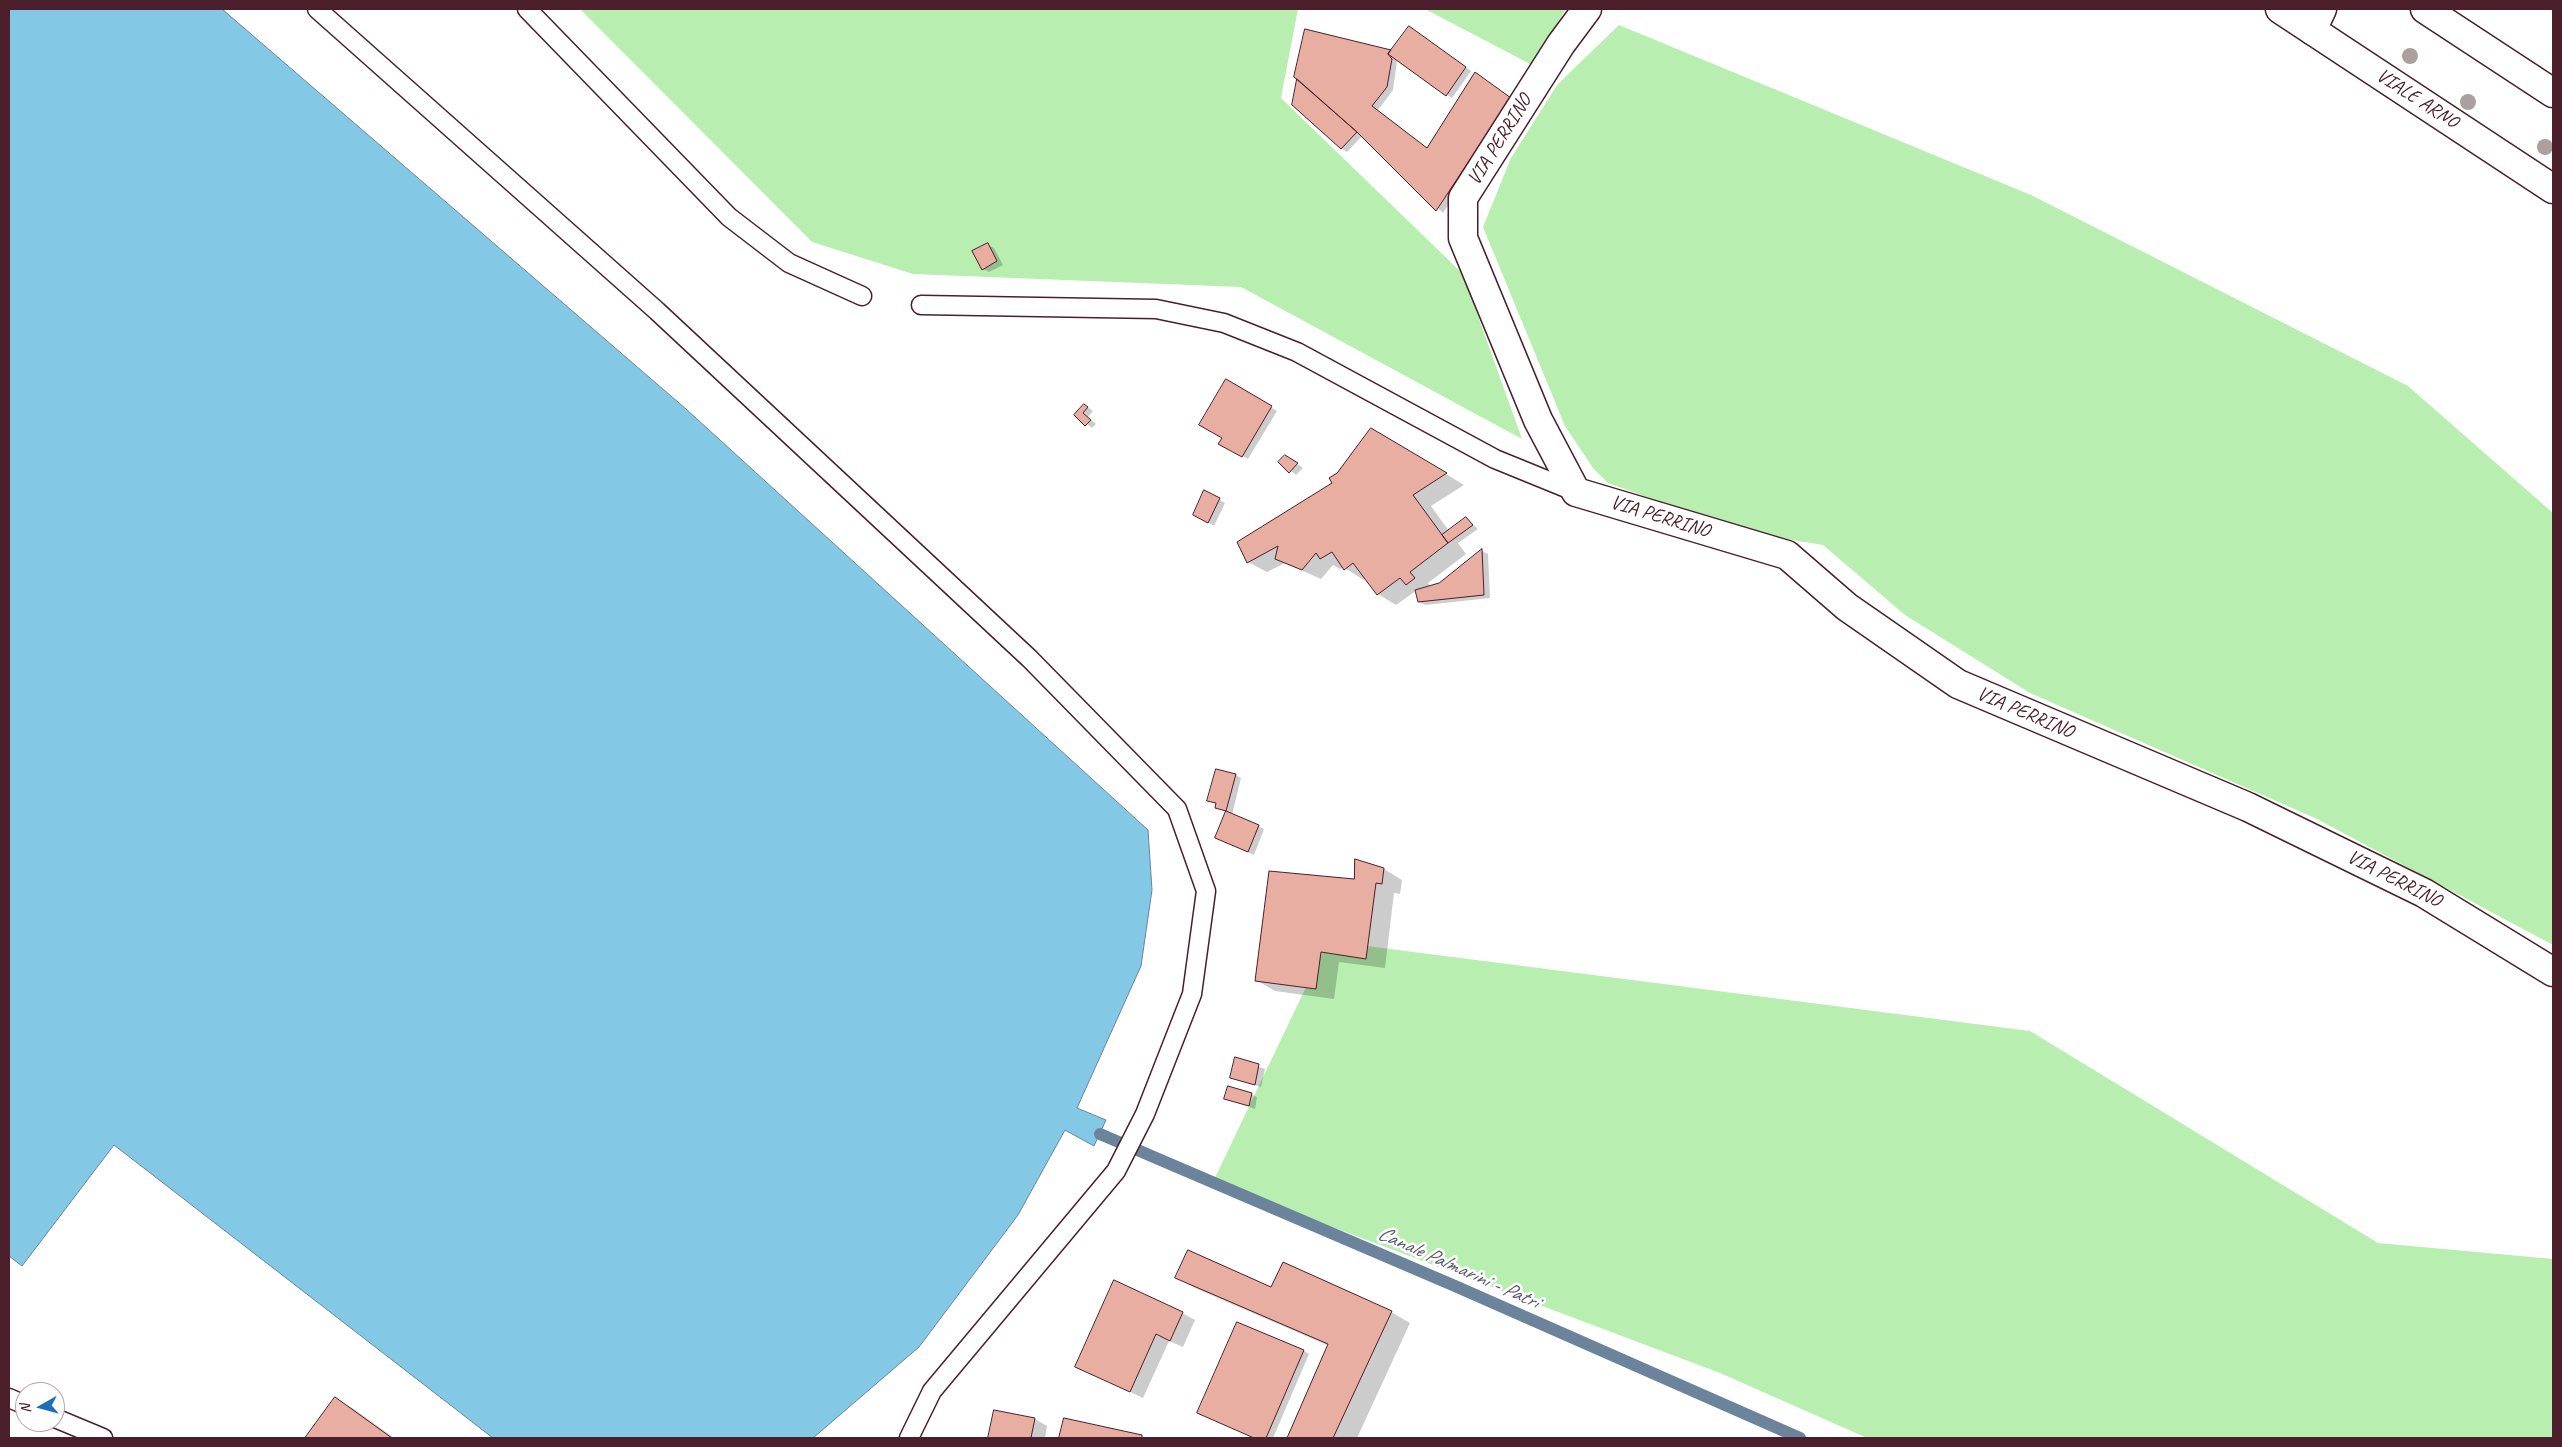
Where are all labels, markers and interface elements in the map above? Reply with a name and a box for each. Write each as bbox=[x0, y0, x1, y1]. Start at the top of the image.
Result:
street label: VIALE ARNO bbox=[2372, 64, 2462, 134]
street label: VIA PERRINO bbox=[1463, 90, 1537, 190]
street label: VIA PERRINO bbox=[1608, 491, 1712, 543]
street label: VIA PERRINO bbox=[1973, 682, 2077, 744]
street label: VIA PERRINO bbox=[2343, 845, 2445, 913]
water label: Canale Palmarini - Patri bbox=[1374, 1221, 1542, 1315]
north arrow bbox=[15, 1382, 65, 1432]
text: N bbox=[17, 1403, 35, 1414]

